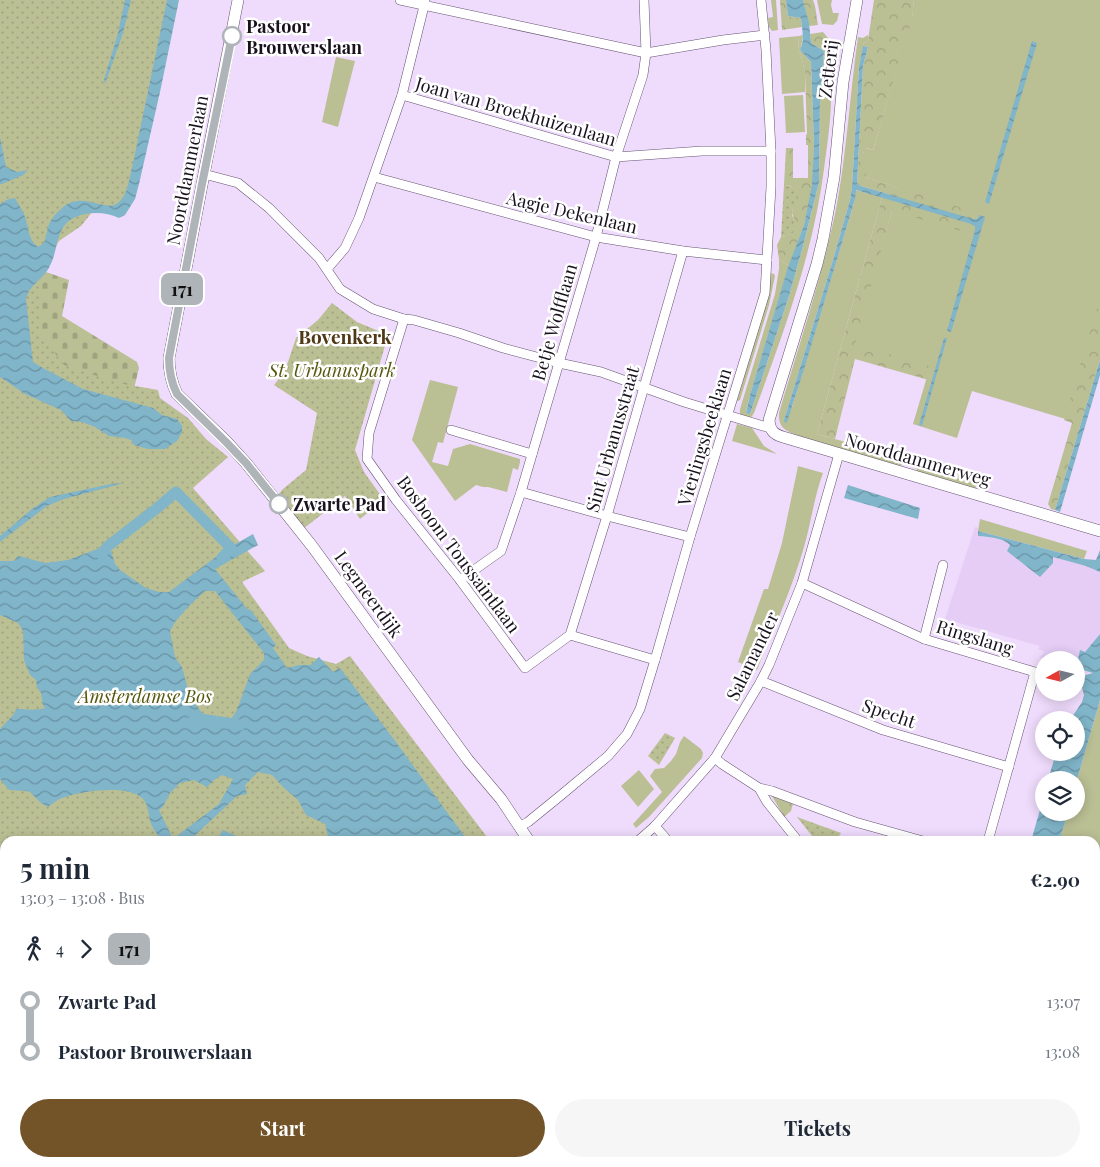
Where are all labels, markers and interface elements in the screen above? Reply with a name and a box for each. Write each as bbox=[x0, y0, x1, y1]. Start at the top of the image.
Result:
place label: Pastoor Brouwerslaan bbox=[246, 14, 362, 59]
marker: Pastoor Brouwerslaan bbox=[222, 26, 242, 46]
street label: Zetterij bbox=[812, 38, 844, 100]
street label: Joan van Broekhuizenlaan bbox=[412, 71, 619, 151]
street label: Noorddammerlaan bbox=[161, 93, 213, 247]
street label: Aagje Dekenlaan bbox=[503, 185, 640, 239]
street label: Betje Wolfflaan bbox=[526, 260, 582, 383]
line badge: 171 bbox=[153, 273, 211, 305]
text: 171 bbox=[171, 277, 193, 301]
district label: Bovenkerk bbox=[298, 323, 393, 349]
park label: St. Urbanuspark bbox=[267, 358, 396, 382]
street label: Sint Urbanusstraat bbox=[580, 363, 645, 515]
street label: Vierlingsbeeklaan bbox=[671, 365, 736, 510]
street label: Noorddammerweg bbox=[842, 427, 994, 491]
street label: Bosboom Toussaintlaan bbox=[392, 471, 526, 638]
place label: Zwarte Pad bbox=[293, 492, 386, 516]
marker: Zwarte Pad bbox=[269, 494, 289, 514]
street label: Legmeerdijk bbox=[329, 546, 409, 642]
street label: Salamander bbox=[720, 608, 784, 704]
street label: Ringslang bbox=[934, 614, 1017, 660]
north arrow bbox=[1035, 651, 1085, 701]
map controls bbox=[1035, 651, 1085, 821]
park label: Amsterdamse Bos bbox=[76, 684, 212, 708]
street label: Specht bbox=[859, 693, 919, 734]
button: locate bbox=[1035, 711, 1085, 761]
button: layers bbox=[1035, 771, 1085, 821]
text: 5 min bbox=[20, 849, 90, 886]
text: €2.90 bbox=[1030, 866, 1080, 892]
text: 13:03 – 13:08 · Bus bbox=[20, 887, 145, 908]
icon: walk bbox=[20, 935, 48, 963]
icon: forward bbox=[72, 935, 100, 963]
text: 171 bbox=[118, 937, 140, 961]
text: 4 bbox=[56, 938, 64, 959]
text: Zwarte Pad bbox=[58, 988, 156, 1014]
text: 13:07 bbox=[1047, 991, 1080, 1012]
text: Pastoor Brouwerslaan bbox=[58, 1038, 252, 1064]
text: 13:08 bbox=[1045, 1041, 1080, 1062]
button: Start bbox=[20, 1099, 545, 1157]
button: Tickets bbox=[555, 1099, 1080, 1157]

